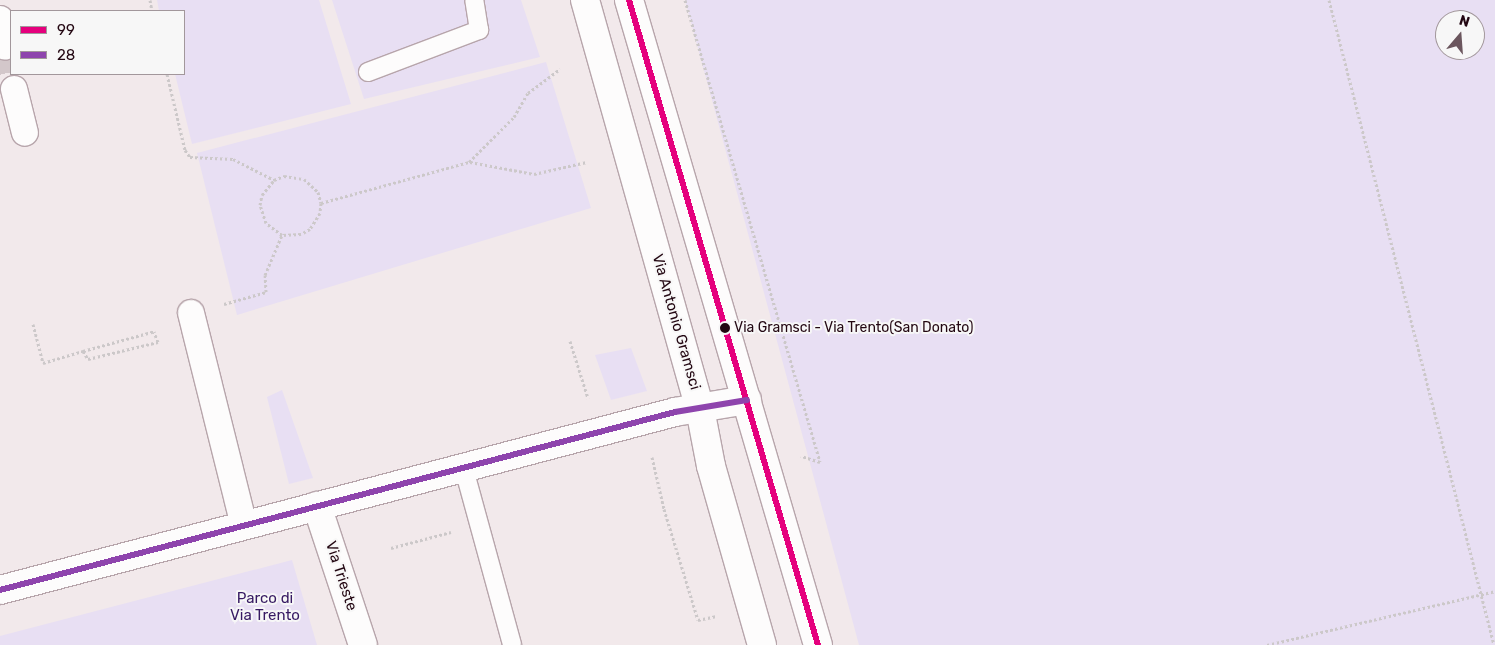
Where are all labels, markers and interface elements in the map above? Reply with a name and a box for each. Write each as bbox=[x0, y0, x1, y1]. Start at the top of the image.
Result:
legend bbox=[10, 10, 185, 75]
north arrow bbox=[1435, 10, 1485, 60]
text: N bbox=[1457, 12, 1472, 31]
text: 99 bbox=[57, 21, 75, 39]
text: 28 bbox=[57, 46, 75, 64]
street label: Via Antonio Gramsci bbox=[648, 252, 704, 392]
place label: Via Gramsci - Via Trento(San Donato) bbox=[734, 320, 974, 336]
marker: Via Gramsci - Via Trento(San Donato) bbox=[720, 323, 730, 333]
street label: Via Trieste bbox=[321, 539, 361, 613]
park label: Parco di Via Trento bbox=[230, 589, 300, 624]

